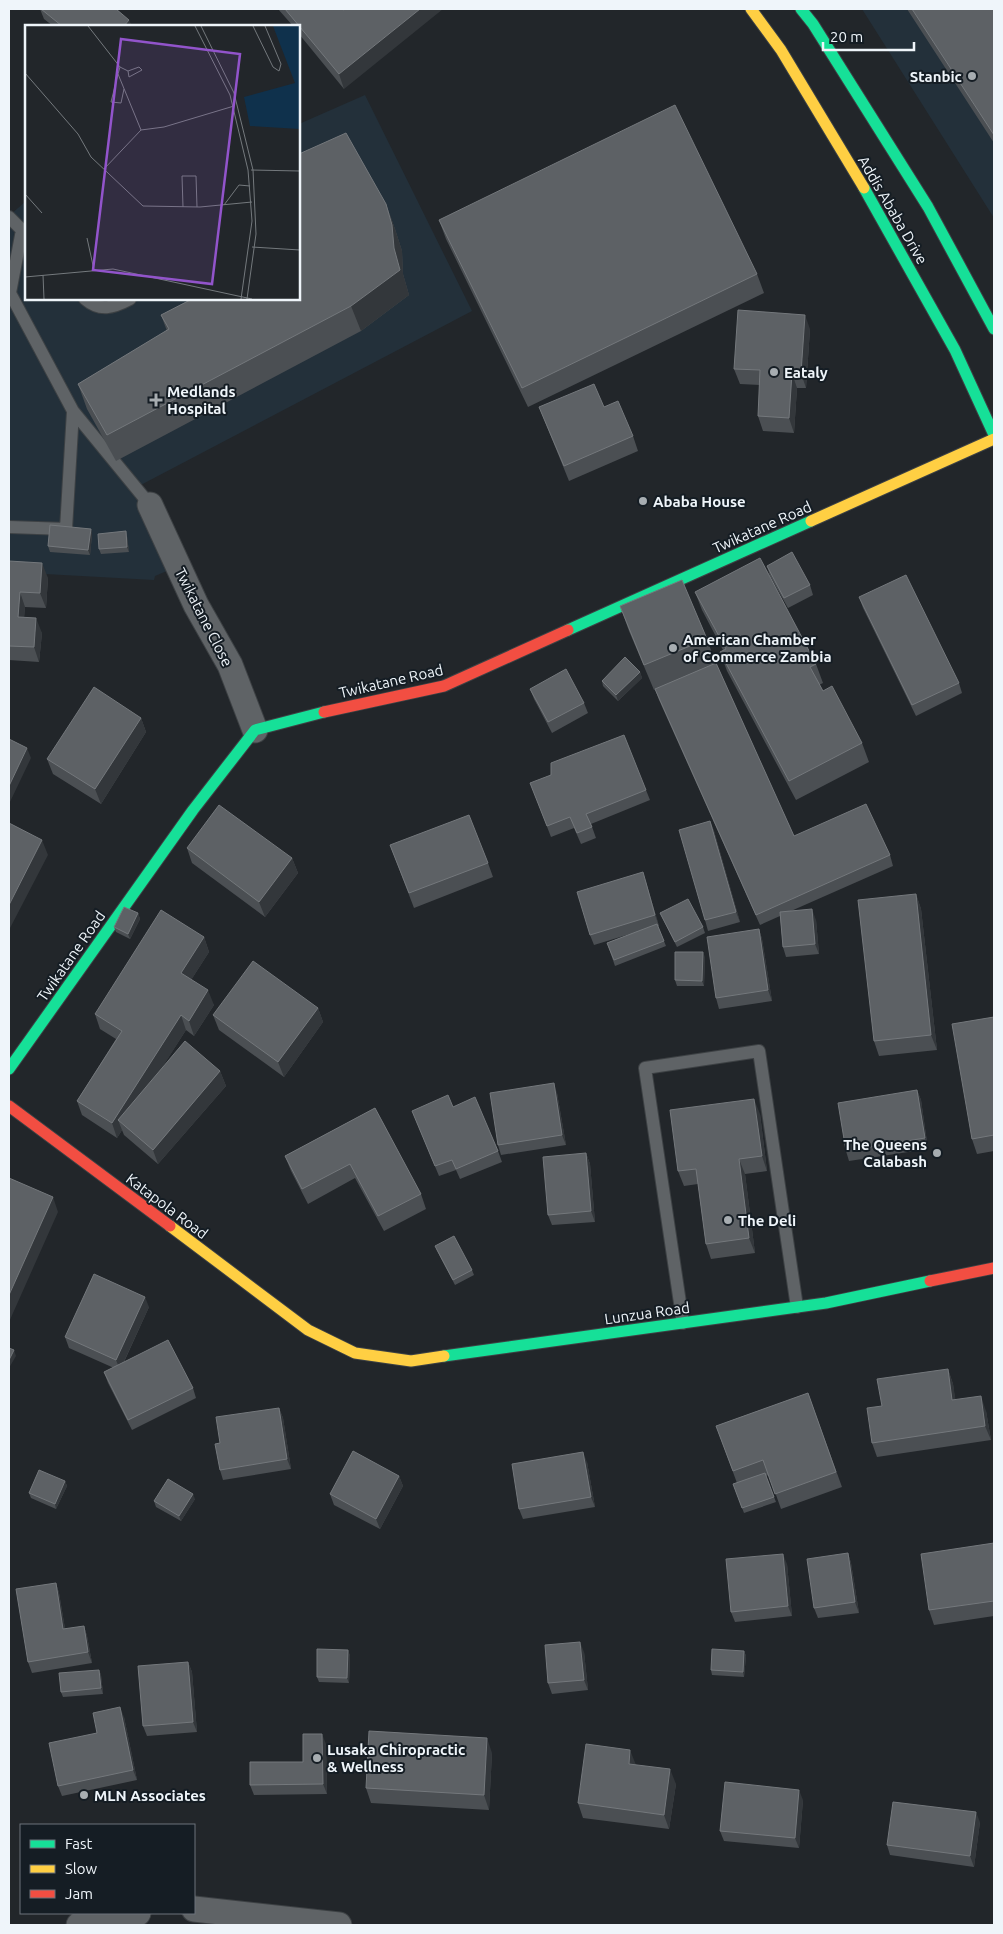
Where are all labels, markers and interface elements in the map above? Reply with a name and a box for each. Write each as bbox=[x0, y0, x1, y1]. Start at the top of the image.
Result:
scale bar bbox=[823, 20, 914, 52]
inset map bbox=[25, 25, 300, 300]
text: 20 m bbox=[830, 28, 863, 45]
place label: Stanbic bbox=[910, 68, 962, 85]
marker: Stanbic bbox=[966, 70, 978, 82]
street label: Addis Ababa Drive bbox=[855, 153, 931, 267]
place label: Eataly bbox=[784, 364, 828, 381]
marker: Eataly bbox=[768, 366, 780, 378]
place label: Medlands Hospital bbox=[167, 383, 236, 417]
marker: Medlands Hospital bbox=[149, 393, 163, 407]
place label: Ababa House bbox=[653, 493, 746, 510]
marker: Ababa House bbox=[637, 495, 649, 507]
street label: Twikatane Road bbox=[710, 498, 814, 556]
street label: Twikatane Close bbox=[172, 565, 236, 669]
place label: American Chamber of Commerce Zambia bbox=[683, 631, 832, 665]
marker: American Chamber of Commerce Zambia bbox=[667, 642, 679, 654]
street label: Twikatane Road bbox=[337, 661, 445, 701]
street label: Twikatane Road bbox=[34, 908, 108, 1004]
place label: The Queens Calabash bbox=[843, 1136, 927, 1170]
marker: The Queens Calabash bbox=[931, 1147, 943, 1159]
street label: Katapola Road bbox=[123, 1170, 211, 1242]
place label: The Deli bbox=[738, 1212, 796, 1229]
marker: The Deli bbox=[722, 1214, 734, 1226]
street label: Lunzua Road bbox=[603, 1299, 691, 1327]
place label: Lusaka Chiropractic & Wellness bbox=[327, 1741, 465, 1775]
marker: Lusaka Chiropractic & Wellness bbox=[311, 1752, 323, 1764]
place label: MLN Associates bbox=[94, 1787, 206, 1804]
marker: MLN Associates bbox=[78, 1789, 90, 1801]
legend bbox=[20, 1824, 195, 1914]
text: Fast bbox=[65, 1835, 93, 1852]
text: Slow bbox=[65, 1860, 98, 1877]
text: Jam bbox=[65, 1885, 93, 1902]

